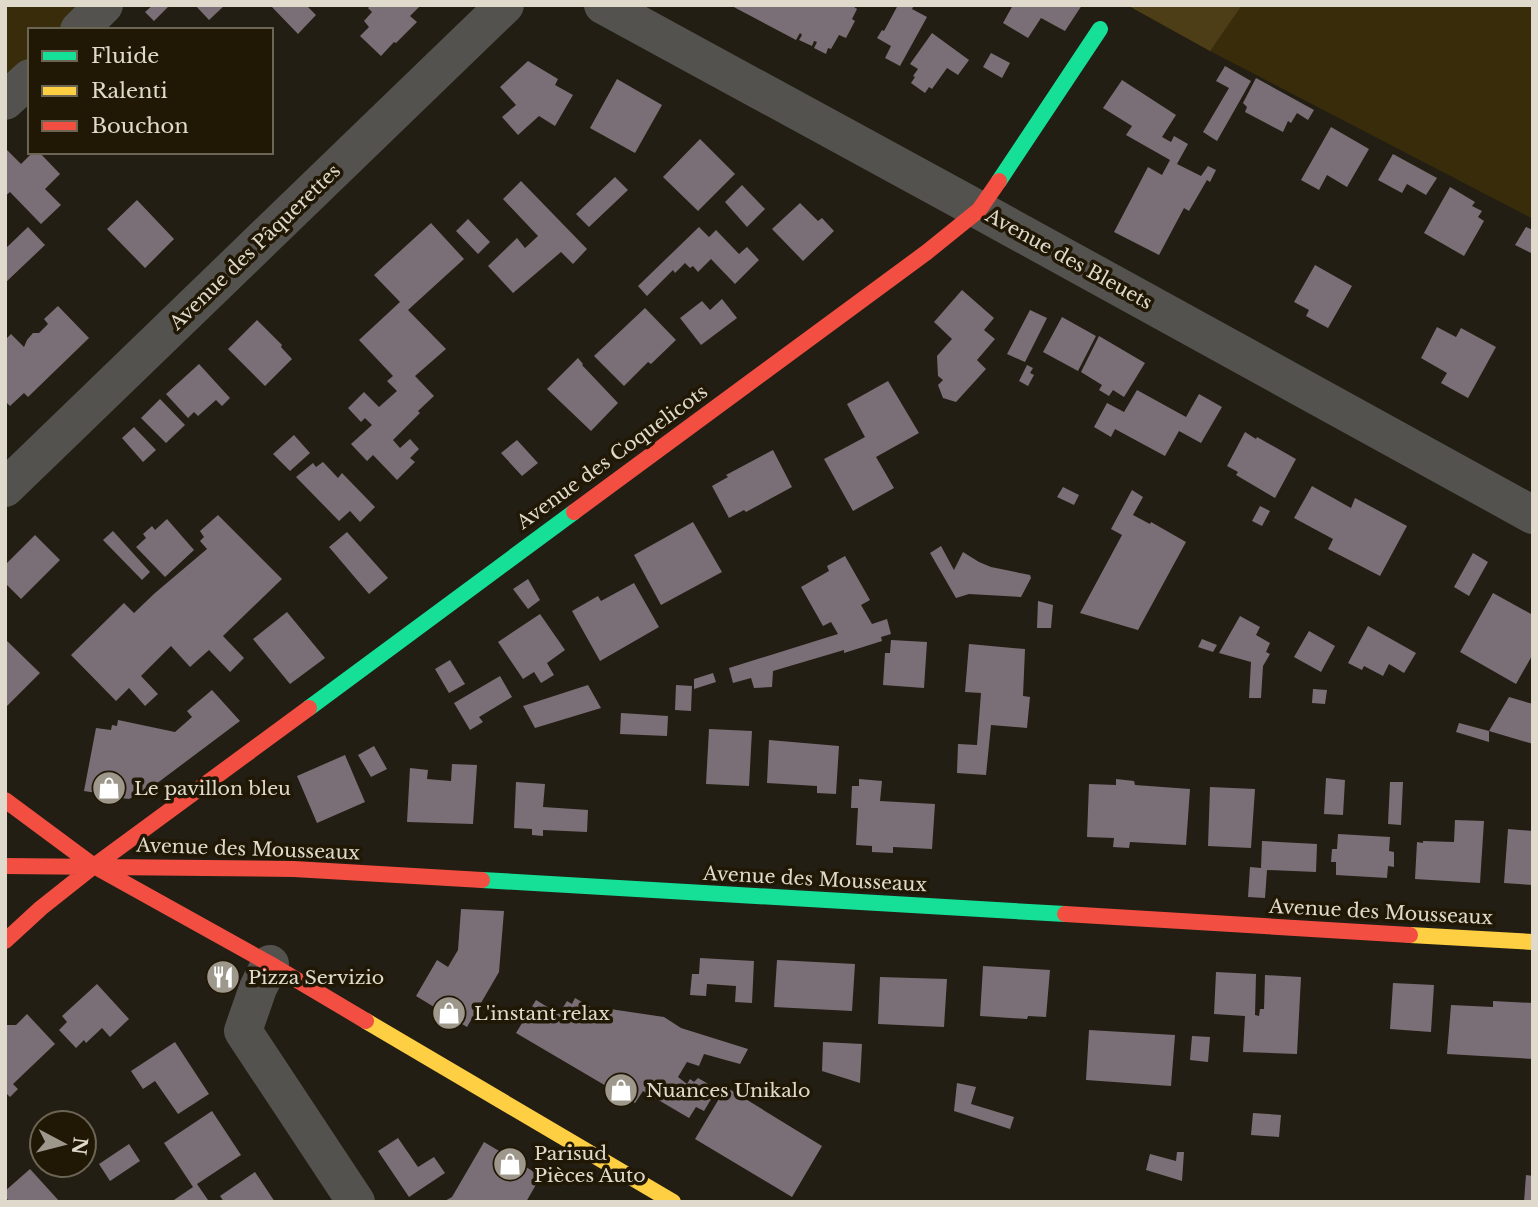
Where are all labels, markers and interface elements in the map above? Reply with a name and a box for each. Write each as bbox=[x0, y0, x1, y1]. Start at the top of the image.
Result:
legend bbox=[28, 28, 273, 154]
text: Fluide bbox=[91, 43, 159, 69]
text: Ralenti bbox=[91, 78, 168, 104]
text: Bouchon bbox=[91, 113, 189, 139]
street label: Avenue des Pâquerettes bbox=[164, 159, 345, 335]
street label: Avenue des Bleuets bbox=[981, 203, 1156, 314]
street label: Avenue des Coquelicots bbox=[511, 380, 712, 535]
shop icon: Le pavillon bleu bbox=[90, 769, 128, 807]
place label: Le pavillon bleu bbox=[134, 777, 291, 800]
street label: Avenue des Mousseaux bbox=[135, 834, 361, 864]
street label: Avenue des Mousseaux bbox=[702, 862, 928, 896]
street label: Avenue des Mousseaux bbox=[1268, 895, 1494, 929]
restaurant icon: Pizza Servizio bbox=[204, 958, 242, 996]
place label: Pizza Servizio bbox=[248, 966, 384, 989]
shop icon: L'instant relax bbox=[430, 994, 468, 1032]
place label: L'instant relax bbox=[474, 1002, 610, 1025]
shop icon: Nuances Unikalo bbox=[602, 1071, 640, 1109]
place label: Nuances Unikalo bbox=[646, 1079, 810, 1102]
north arrow bbox=[28, 1109, 98, 1179]
text: N bbox=[67, 1136, 92, 1156]
place label: Parisud Pièces Auto bbox=[534, 1142, 646, 1187]
shop icon: Parisud Pièces Auto bbox=[491, 1145, 529, 1183]

